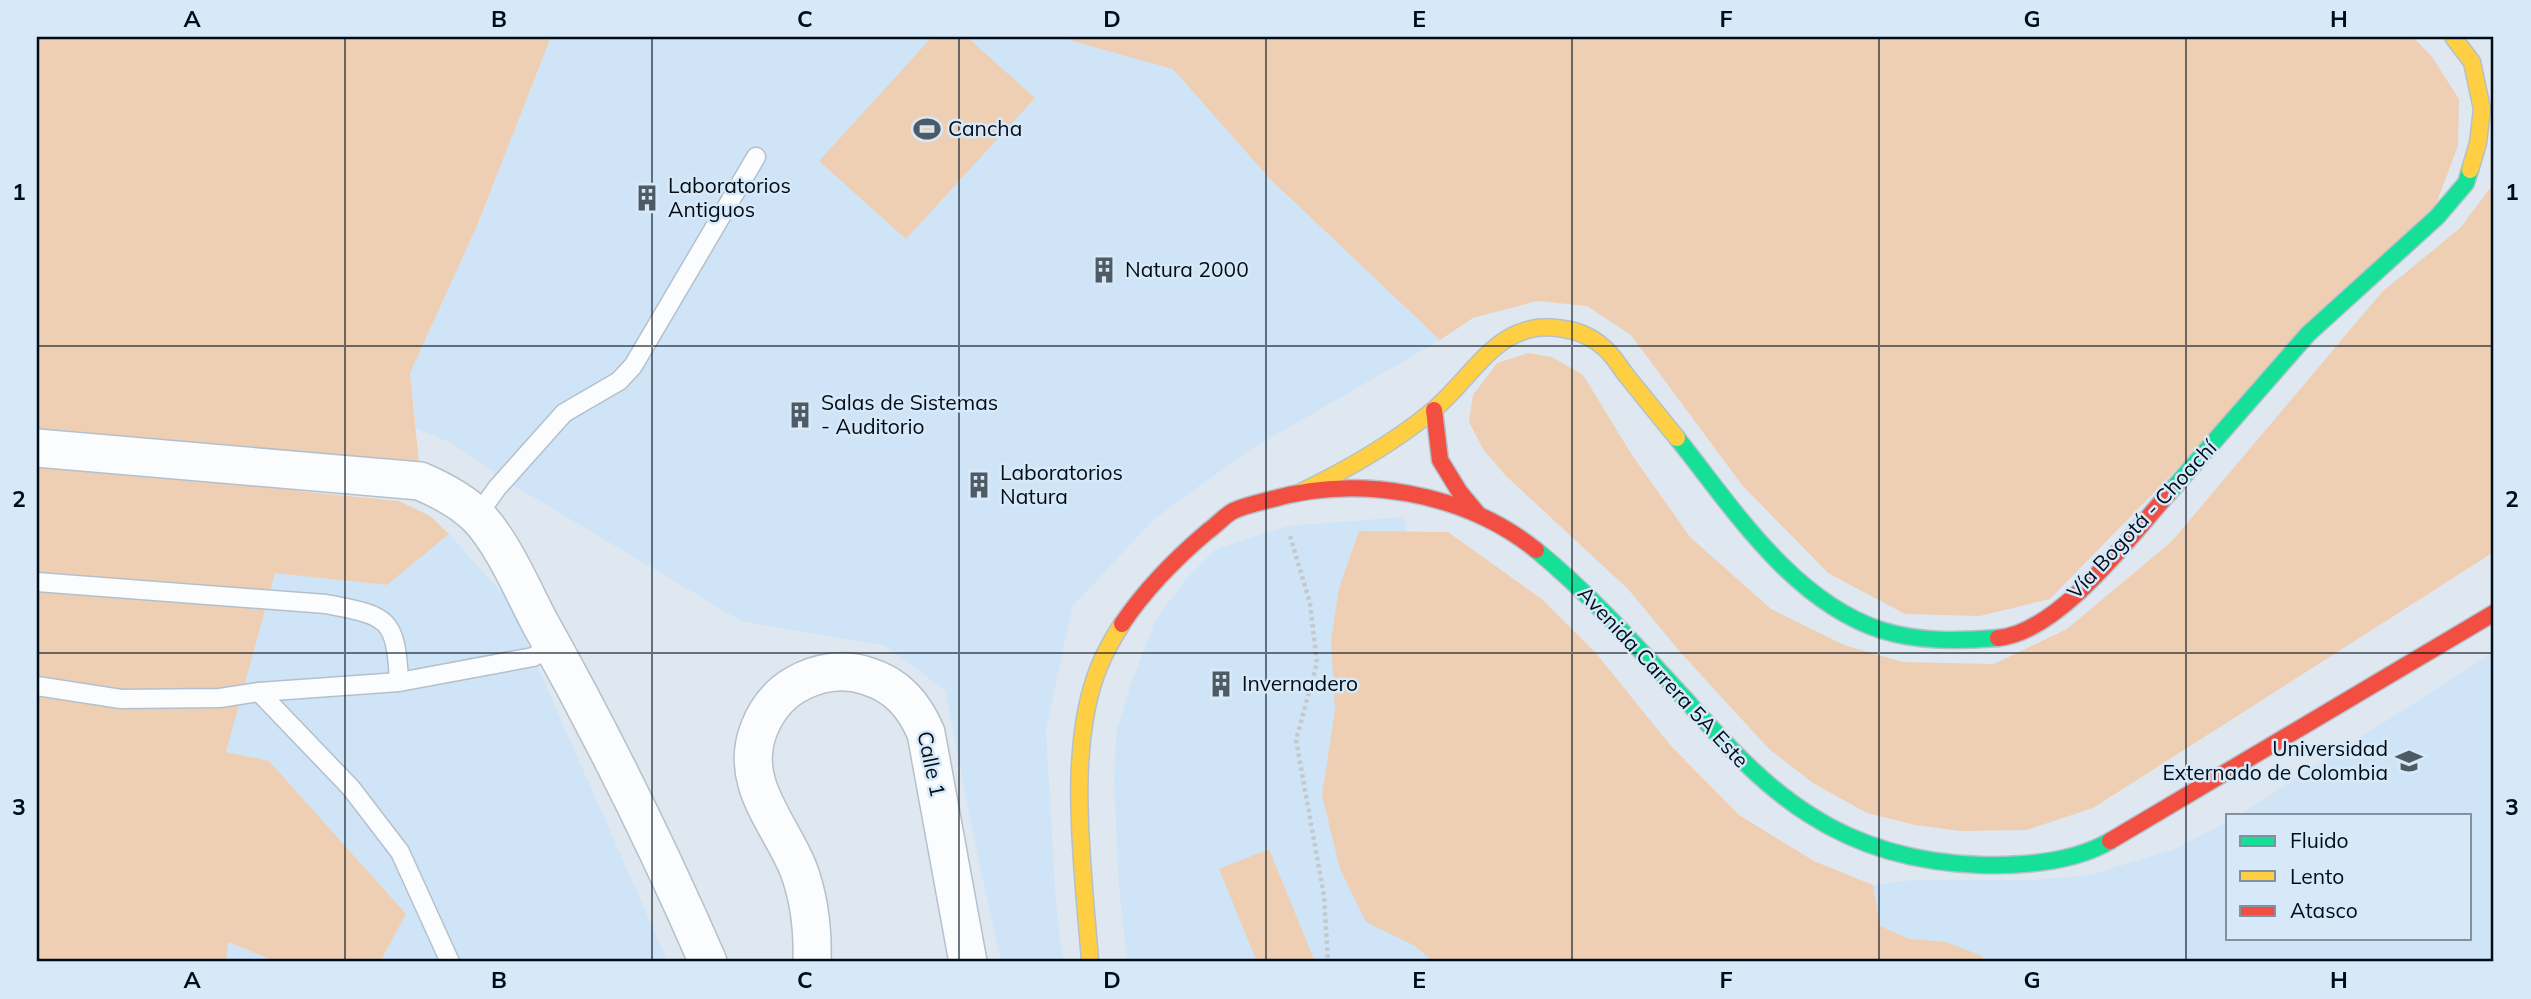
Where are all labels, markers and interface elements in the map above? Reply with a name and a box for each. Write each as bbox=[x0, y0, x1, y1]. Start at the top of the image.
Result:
text: A bbox=[183, 4, 201, 33]
text: B bbox=[491, 4, 507, 33]
text: C bbox=[797, 4, 813, 33]
text: D bbox=[1103, 4, 1121, 33]
text: E bbox=[1412, 4, 1426, 33]
text: F bbox=[1719, 4, 1733, 33]
text: G bbox=[2023, 4, 2041, 33]
text: H bbox=[2330, 4, 2348, 33]
sports icon: Cancha bbox=[912, 114, 942, 144]
place label: Cancha bbox=[948, 115, 1022, 141]
place label: Laboratorios Antiguos bbox=[668, 172, 791, 222]
text: 1 bbox=[12, 177, 26, 206]
text: 1 bbox=[2505, 177, 2519, 206]
building icon: Laboratorios Antiguos bbox=[632, 183, 662, 213]
building icon: Natura 2000 bbox=[1089, 255, 1119, 285]
place label: Natura 2000 bbox=[1125, 256, 1249, 282]
place label: Salas de Sistemas - Auditorio bbox=[821, 389, 998, 439]
building icon: Salas de Sistemas - Auditorio bbox=[785, 400, 815, 430]
street label: Vía Bogotá - Choachí bbox=[2061, 434, 2222, 604]
place label: Laboratorios Natura bbox=[1000, 459, 1123, 509]
building icon: Laboratorios Natura bbox=[964, 470, 994, 500]
text: 2 bbox=[12, 484, 26, 513]
text: 2 bbox=[2505, 484, 2519, 513]
street label: Avenida Carrera 5A Este bbox=[1573, 580, 1755, 772]
building icon: Invernadero bbox=[1206, 669, 1236, 699]
place label: Invernadero bbox=[1242, 670, 1358, 696]
street label: Calle 1 bbox=[912, 729, 952, 799]
place label: Universidad Externado de Colombia bbox=[2162, 735, 2388, 785]
school or university icon: Universidad Externado de Colombia bbox=[2394, 746, 2424, 776]
text: 3 bbox=[12, 792, 26, 821]
text: 3 bbox=[2505, 792, 2519, 821]
legend bbox=[2226, 814, 2472, 940]
text: Fluido bbox=[2290, 827, 2349, 853]
text: Lento bbox=[2290, 863, 2344, 889]
text: Atasco bbox=[2290, 897, 2358, 923]
text: A bbox=[183, 965, 201, 994]
text: B bbox=[491, 965, 507, 994]
text: C bbox=[797, 965, 813, 994]
text: D bbox=[1103, 965, 1121, 994]
text: E bbox=[1412, 965, 1426, 994]
text: F bbox=[1719, 965, 1733, 994]
text: G bbox=[2023, 965, 2041, 994]
text: H bbox=[2330, 965, 2348, 994]

